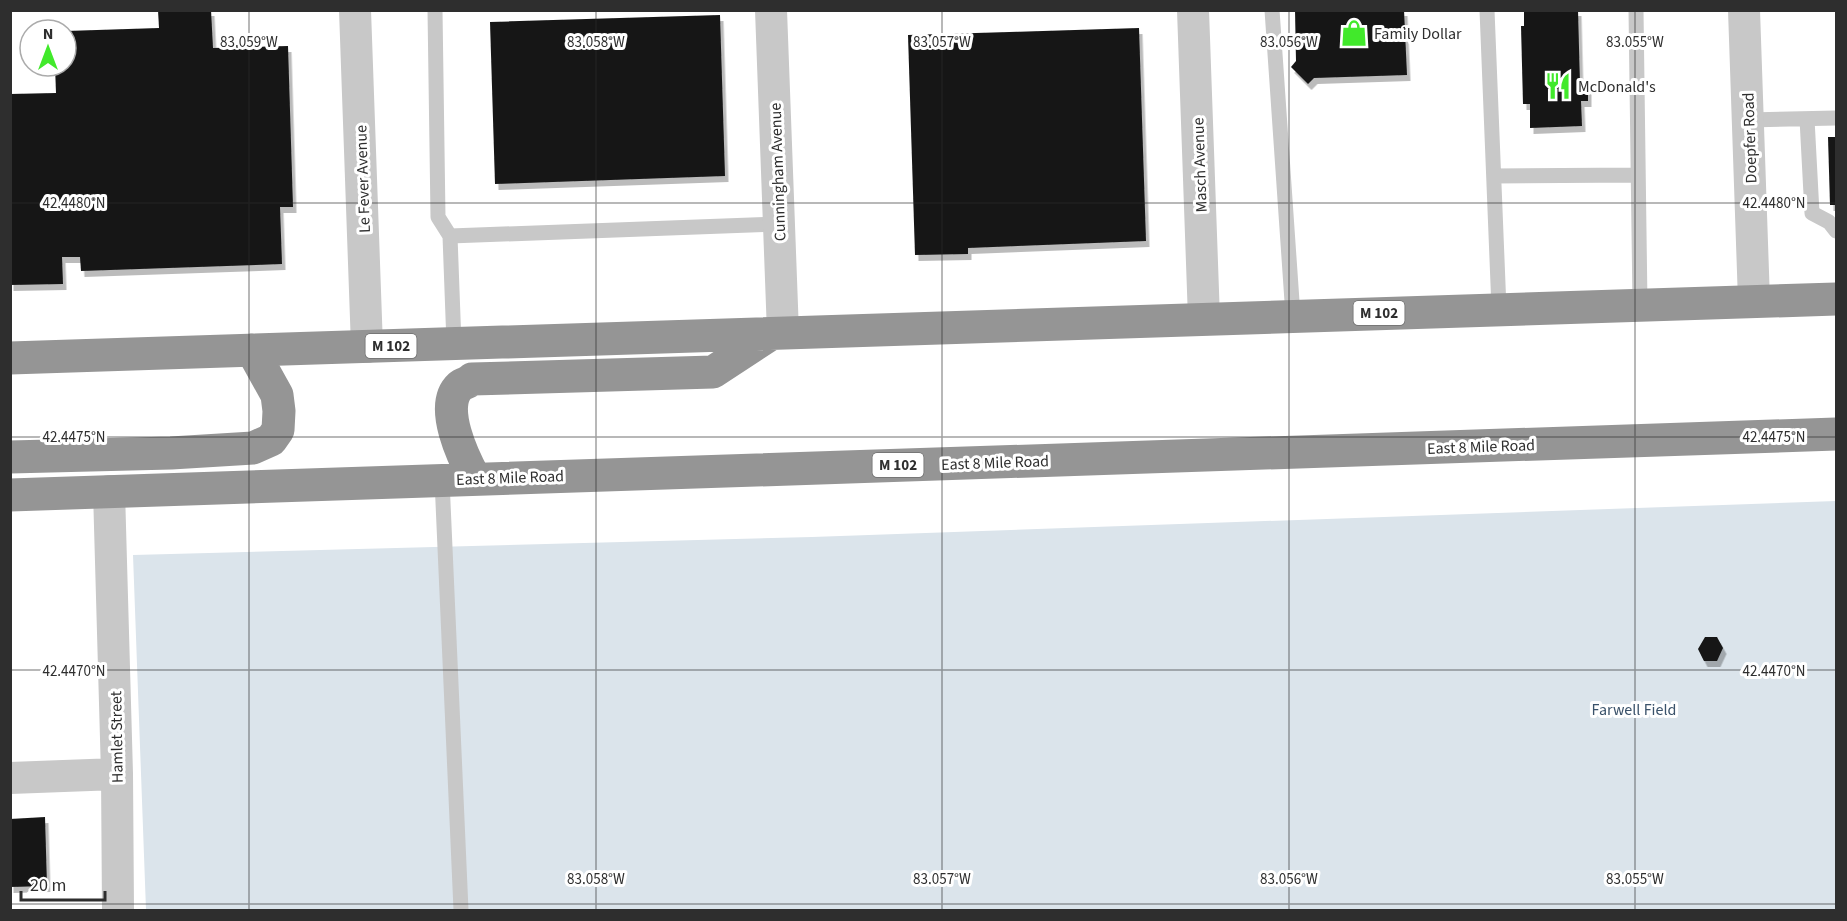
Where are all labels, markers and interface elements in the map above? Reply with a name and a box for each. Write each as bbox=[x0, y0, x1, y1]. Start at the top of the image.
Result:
north arrow bbox=[18, 18, 78, 78]
shop icon: Family Dollar bbox=[1339, 18, 1369, 48]
text: N bbox=[43, 23, 53, 45]
place label: Family Dollar bbox=[1374, 23, 1462, 45]
text: 83.059°W bbox=[220, 32, 278, 53]
text: 83.058°W bbox=[567, 32, 625, 53]
text: 83.057°W bbox=[913, 32, 971, 53]
text: 83.056°W bbox=[1260, 32, 1318, 53]
text: 83.055°W bbox=[1606, 32, 1664, 53]
restaurant icon: McDonald's bbox=[1543, 71, 1573, 101]
place label: McDonald's bbox=[1578, 76, 1656, 98]
street label: Doepfer Road bbox=[1737, 92, 1763, 184]
street label: Cunningham Avenue bbox=[765, 102, 791, 242]
street label: Masch Avenue bbox=[1187, 117, 1213, 213]
street label: Le Fever Avenue bbox=[350, 125, 376, 233]
text: 42.4480°N bbox=[42, 193, 106, 214]
text: 42.4480°N bbox=[1742, 193, 1806, 214]
road number: M 102 bbox=[1354, 301, 1404, 325]
road number: M 102 bbox=[366, 334, 416, 358]
text: 42.4475°N bbox=[42, 427, 106, 448]
text: 42.4475°N bbox=[1742, 427, 1806, 448]
street label: East 8 Mile Road bbox=[1427, 434, 1535, 460]
street label: East 8 Mile Road bbox=[941, 450, 1049, 476]
road number: M 102 bbox=[872, 453, 924, 477]
street label: East 8 Mile Road bbox=[456, 465, 564, 491]
text: 42.4470°N bbox=[42, 661, 106, 682]
text: 42.4470°N bbox=[1742, 661, 1806, 682]
street label: Hamlet Street bbox=[105, 690, 129, 783]
park label: Farwell Field bbox=[1592, 699, 1676, 721]
scale bar bbox=[21, 864, 105, 902]
text: 83.058°W bbox=[567, 869, 625, 890]
text: 83.057°W bbox=[913, 869, 971, 890]
text: 83.056°W bbox=[1260, 869, 1318, 890]
text: 83.055°W bbox=[1606, 869, 1664, 890]
text: 20 m bbox=[30, 873, 66, 898]

